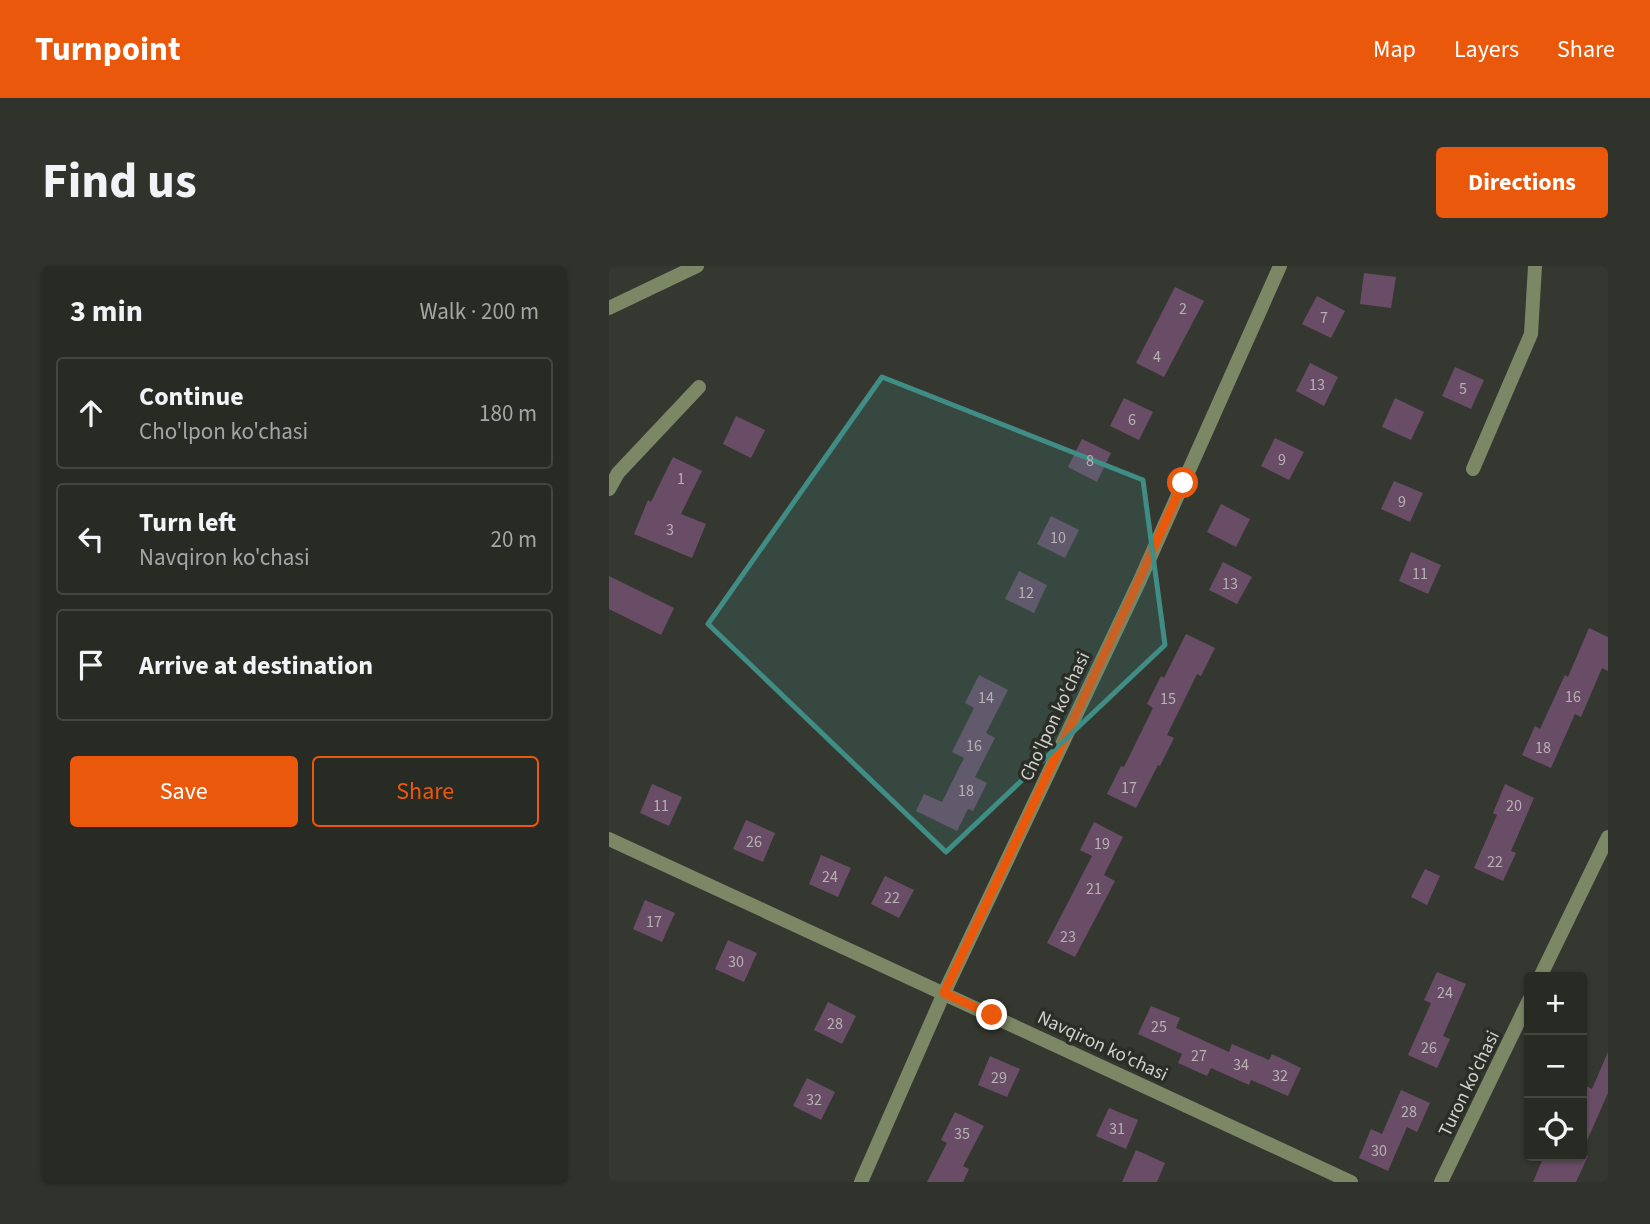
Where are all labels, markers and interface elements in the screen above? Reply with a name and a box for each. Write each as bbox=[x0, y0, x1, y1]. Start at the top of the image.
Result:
text: Turnpoint bbox=[35, 26, 181, 73]
text: Map bbox=[1373, 32, 1416, 67]
text: Layers bbox=[1454, 32, 1519, 67]
text: Share bbox=[1557, 32, 1615, 67]
text: Find us bbox=[42, 147, 197, 217]
button: Directions bbox=[1436, 147, 1608, 218]
text: 3 min bbox=[70, 290, 143, 333]
text: Walk · 200 m bbox=[420, 295, 539, 328]
house number: 2 bbox=[1179, 298, 1187, 320]
house number: 7 bbox=[1320, 307, 1328, 329]
house number: 4 bbox=[1153, 346, 1161, 368]
house number: 13 bbox=[1309, 374, 1325, 396]
text: Continue bbox=[139, 378, 244, 415]
house number: 5 bbox=[1459, 378, 1467, 400]
icon: ahead bbox=[72, 394, 110, 432]
text: 180 m bbox=[479, 397, 537, 430]
house number: 6 bbox=[1128, 409, 1136, 431]
text: Cho'lpon ko'chasi bbox=[139, 415, 308, 448]
house number: 9 bbox=[1278, 449, 1286, 471]
house number: 8 bbox=[1086, 450, 1094, 472]
route start bbox=[1167, 467, 1198, 498]
house number: 1 bbox=[677, 468, 685, 490]
house number: 9 bbox=[1398, 491, 1406, 513]
text: Turn left bbox=[139, 504, 236, 541]
house number: 3 bbox=[666, 519, 674, 541]
icon: left bbox=[72, 520, 110, 558]
text: 20 m bbox=[490, 523, 537, 556]
house number: 10 bbox=[1050, 527, 1066, 549]
text: Navqiron ko'chasi bbox=[139, 541, 310, 574]
house number: 11 bbox=[1412, 563, 1428, 585]
house number: 13 bbox=[1222, 573, 1238, 595]
house number: 12 bbox=[1018, 582, 1034, 604]
icon: arrive bbox=[72, 646, 110, 684]
text: Arrive at destination bbox=[139, 647, 373, 684]
street label: Cho'lpon ko'chasi bbox=[1014, 648, 1097, 786]
house number: 16 bbox=[1565, 686, 1581, 708]
house number: 14 bbox=[978, 687, 994, 709]
house number: 15 bbox=[1160, 688, 1176, 710]
house number: 16 bbox=[966, 735, 982, 757]
house number: 18 bbox=[1535, 737, 1551, 759]
button: Save bbox=[70, 756, 298, 827]
button: Share bbox=[312, 756, 539, 827]
house number: 17 bbox=[1121, 777, 1137, 799]
house number: 18 bbox=[958, 780, 974, 802]
house number: 11 bbox=[653, 795, 669, 817]
house number: 20 bbox=[1506, 795, 1522, 817]
house number: 26 bbox=[746, 831, 762, 853]
house number: 19 bbox=[1094, 833, 1110, 855]
house number: 22 bbox=[1487, 851, 1503, 873]
house number: 24 bbox=[822, 866, 838, 888]
house number: 21 bbox=[1086, 878, 1102, 900]
house number: 22 bbox=[884, 887, 900, 909]
house number: 17 bbox=[646, 911, 662, 933]
house number: 23 bbox=[1060, 926, 1076, 948]
house number: 30 bbox=[728, 951, 744, 973]
map controls bbox=[1524, 972, 1587, 1161]
button: + bbox=[1524, 972, 1587, 1035]
house number: 24 bbox=[1437, 982, 1453, 1004]
route end bbox=[976, 999, 1007, 1030]
street label: Navqiron ko'chasi bbox=[1033, 1004, 1172, 1088]
house number: 28 bbox=[827, 1013, 843, 1035]
house number: 25 bbox=[1151, 1016, 1167, 1038]
street label: Turon ko'chasi bbox=[1432, 1026, 1507, 1141]
button: − bbox=[1524, 1035, 1587, 1098]
house number: 26 bbox=[1421, 1037, 1437, 1059]
house number: 27 bbox=[1191, 1045, 1207, 1067]
house number: 34 bbox=[1233, 1054, 1249, 1076]
house number: 32 bbox=[1272, 1065, 1288, 1087]
house number: 29 bbox=[991, 1067, 1007, 1089]
house number: 32 bbox=[806, 1089, 822, 1111]
button: locate bbox=[1524, 1098, 1587, 1161]
house number: 28 bbox=[1401, 1101, 1417, 1123]
house number: 31 bbox=[1109, 1118, 1125, 1140]
house number: 35 bbox=[954, 1123, 970, 1145]
house number: 30 bbox=[1371, 1140, 1387, 1162]

